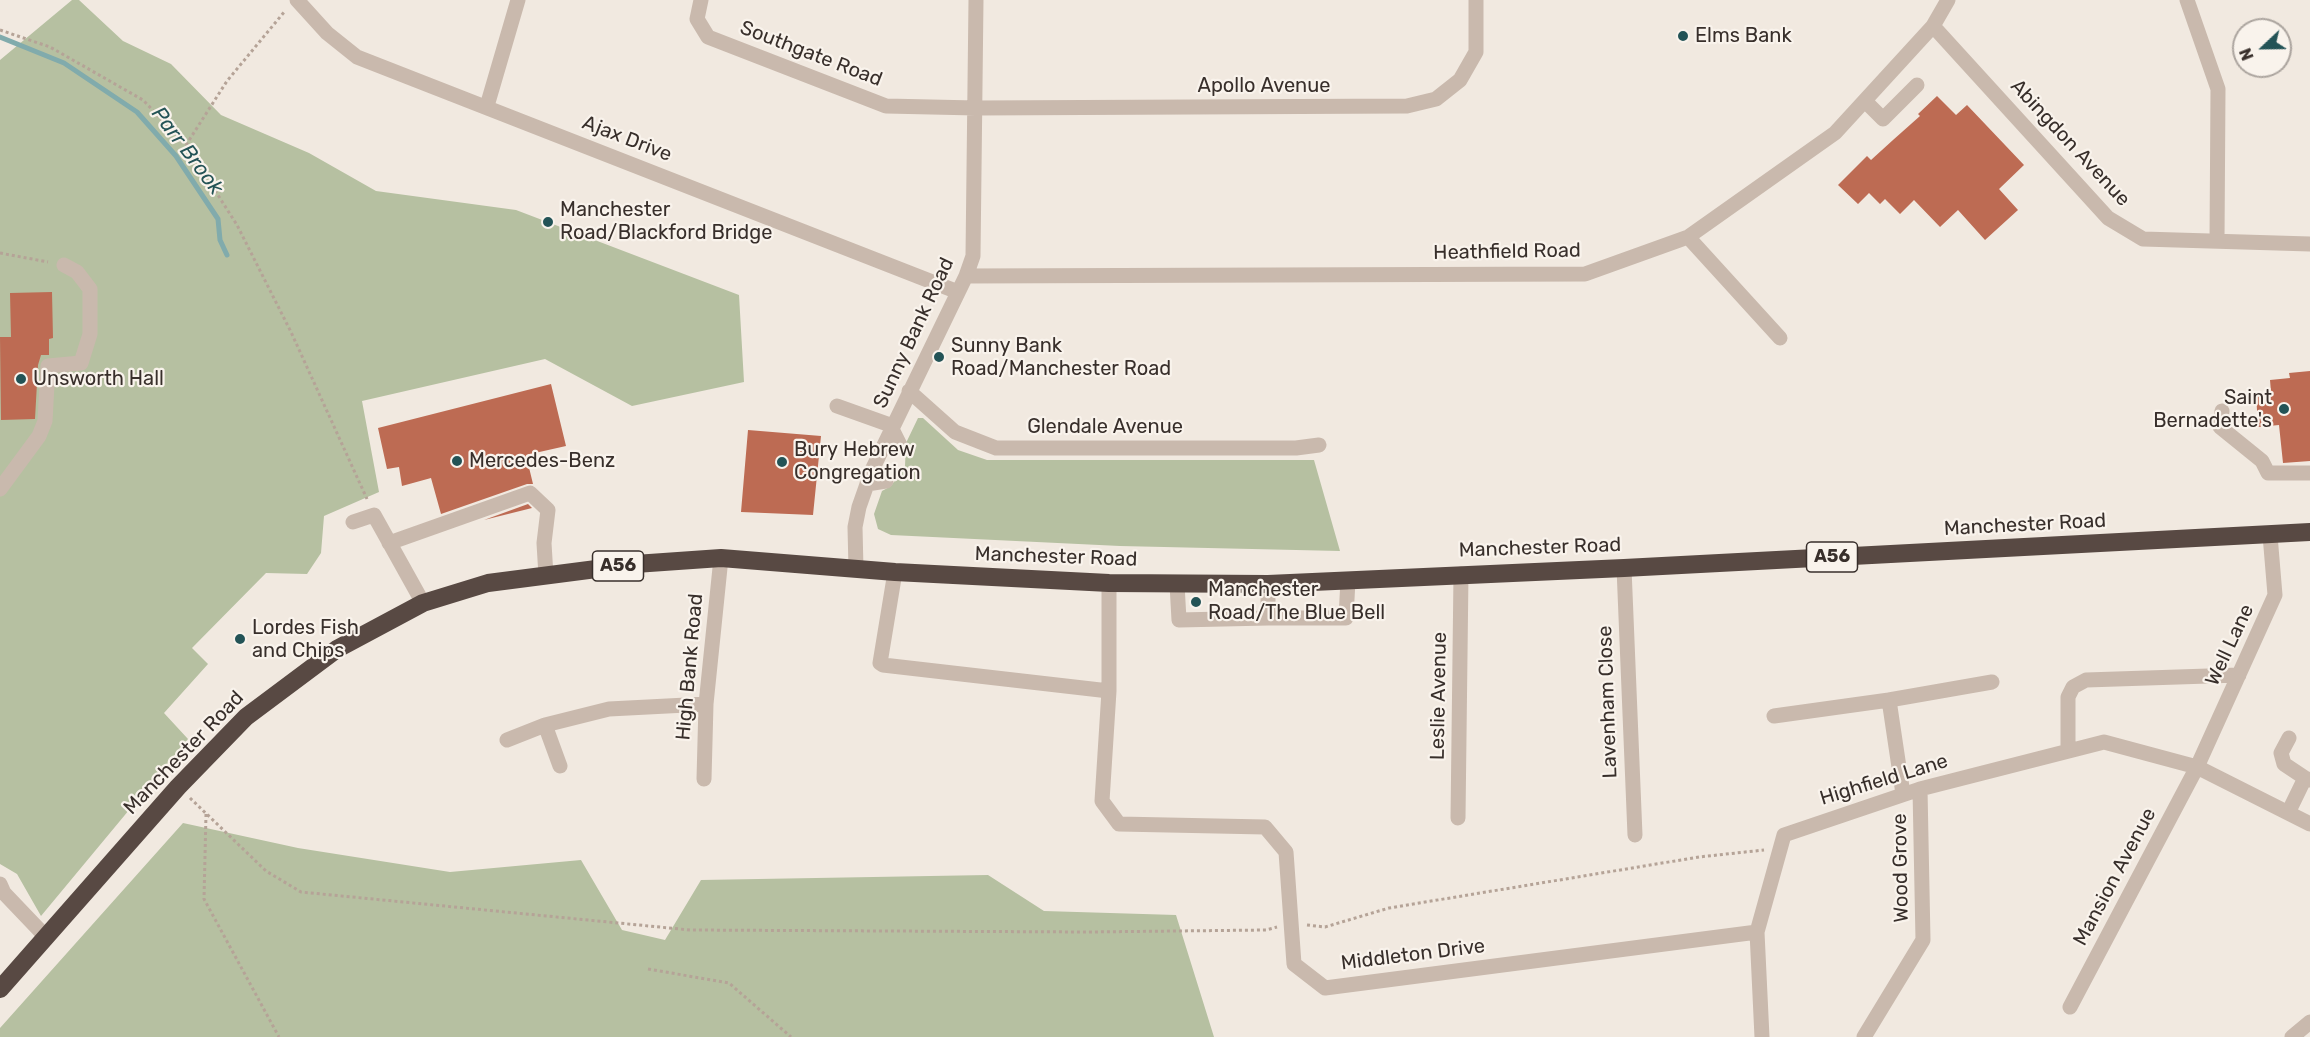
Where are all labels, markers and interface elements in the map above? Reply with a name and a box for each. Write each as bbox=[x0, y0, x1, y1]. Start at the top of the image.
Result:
street label: Southgate Road bbox=[737, 16, 885, 92]
north arrow bbox=[2232, 18, 2292, 78]
place label: Elms Bank bbox=[1695, 24, 1792, 48]
marker: Elms Bank bbox=[1676, 29, 1690, 43]
text: N bbox=[2236, 45, 2258, 63]
street label: Apollo Avenue bbox=[1198, 74, 1330, 98]
street label: Abingdon Avenue bbox=[2005, 75, 2135, 211]
water label: Parr Brook bbox=[146, 102, 228, 200]
street label: Ajax Drive bbox=[579, 111, 675, 167]
place label: Manchester Road/Blackford Bridge bbox=[560, 198, 772, 245]
marker: Manchester Road/Blackford Bridge bbox=[541, 215, 555, 229]
street label: Heathfield Road bbox=[1433, 239, 1581, 265]
street label: Sunny Bank Road bbox=[869, 254, 959, 412]
place label: Sunny Bank Road/Manchester Road bbox=[951, 334, 1171, 381]
marker: Sunny Bank Road/Manchester Road bbox=[932, 350, 946, 364]
place label: Unsworth Hall bbox=[33, 367, 164, 391]
marker: Unsworth Hall bbox=[14, 372, 28, 386]
place label: Saint Bernadette's bbox=[2153, 386, 2272, 433]
marker: Saint Bernadette's bbox=[2277, 402, 2291, 416]
street label: Glendale Avenue bbox=[1027, 415, 1183, 439]
place label: Bury Hebrew Congregation bbox=[794, 438, 921, 485]
place label: Mercedes-Benz bbox=[469, 449, 615, 473]
marker: Mercedes-Benz bbox=[450, 454, 464, 468]
marker: Bury Hebrew Congregation bbox=[775, 455, 789, 469]
street label: Manchester Road bbox=[1943, 509, 2107, 541]
street label: Manchester Road bbox=[1458, 533, 1622, 563]
street label: Manchester Road bbox=[974, 542, 1138, 572]
road number: A56 bbox=[1806, 542, 1858, 572]
road number: A56 bbox=[592, 551, 644, 581]
place label: Manchester Road/The Blue Bell bbox=[1208, 578, 1385, 625]
street label: High Bank Road bbox=[672, 593, 708, 741]
marker: Manchester Road/The Blue Bell bbox=[1189, 595, 1203, 609]
street label: Well Lane bbox=[2201, 600, 2259, 690]
place label: Lordes Fish and Chips bbox=[252, 616, 359, 663]
street label: Lavenham Close bbox=[1593, 625, 1623, 779]
marker: Lordes Fish and Chips bbox=[233, 632, 247, 646]
street label: Leslie Avenue bbox=[1426, 632, 1452, 760]
street label: Manchester Road bbox=[119, 686, 249, 820]
street label: Highfield Lane bbox=[1817, 749, 1951, 811]
street label: Mansion Avenue bbox=[2069, 804, 2161, 950]
street label: Wood Grove bbox=[1888, 813, 1914, 923]
street label: Middleton Drive bbox=[1340, 934, 1486, 976]

